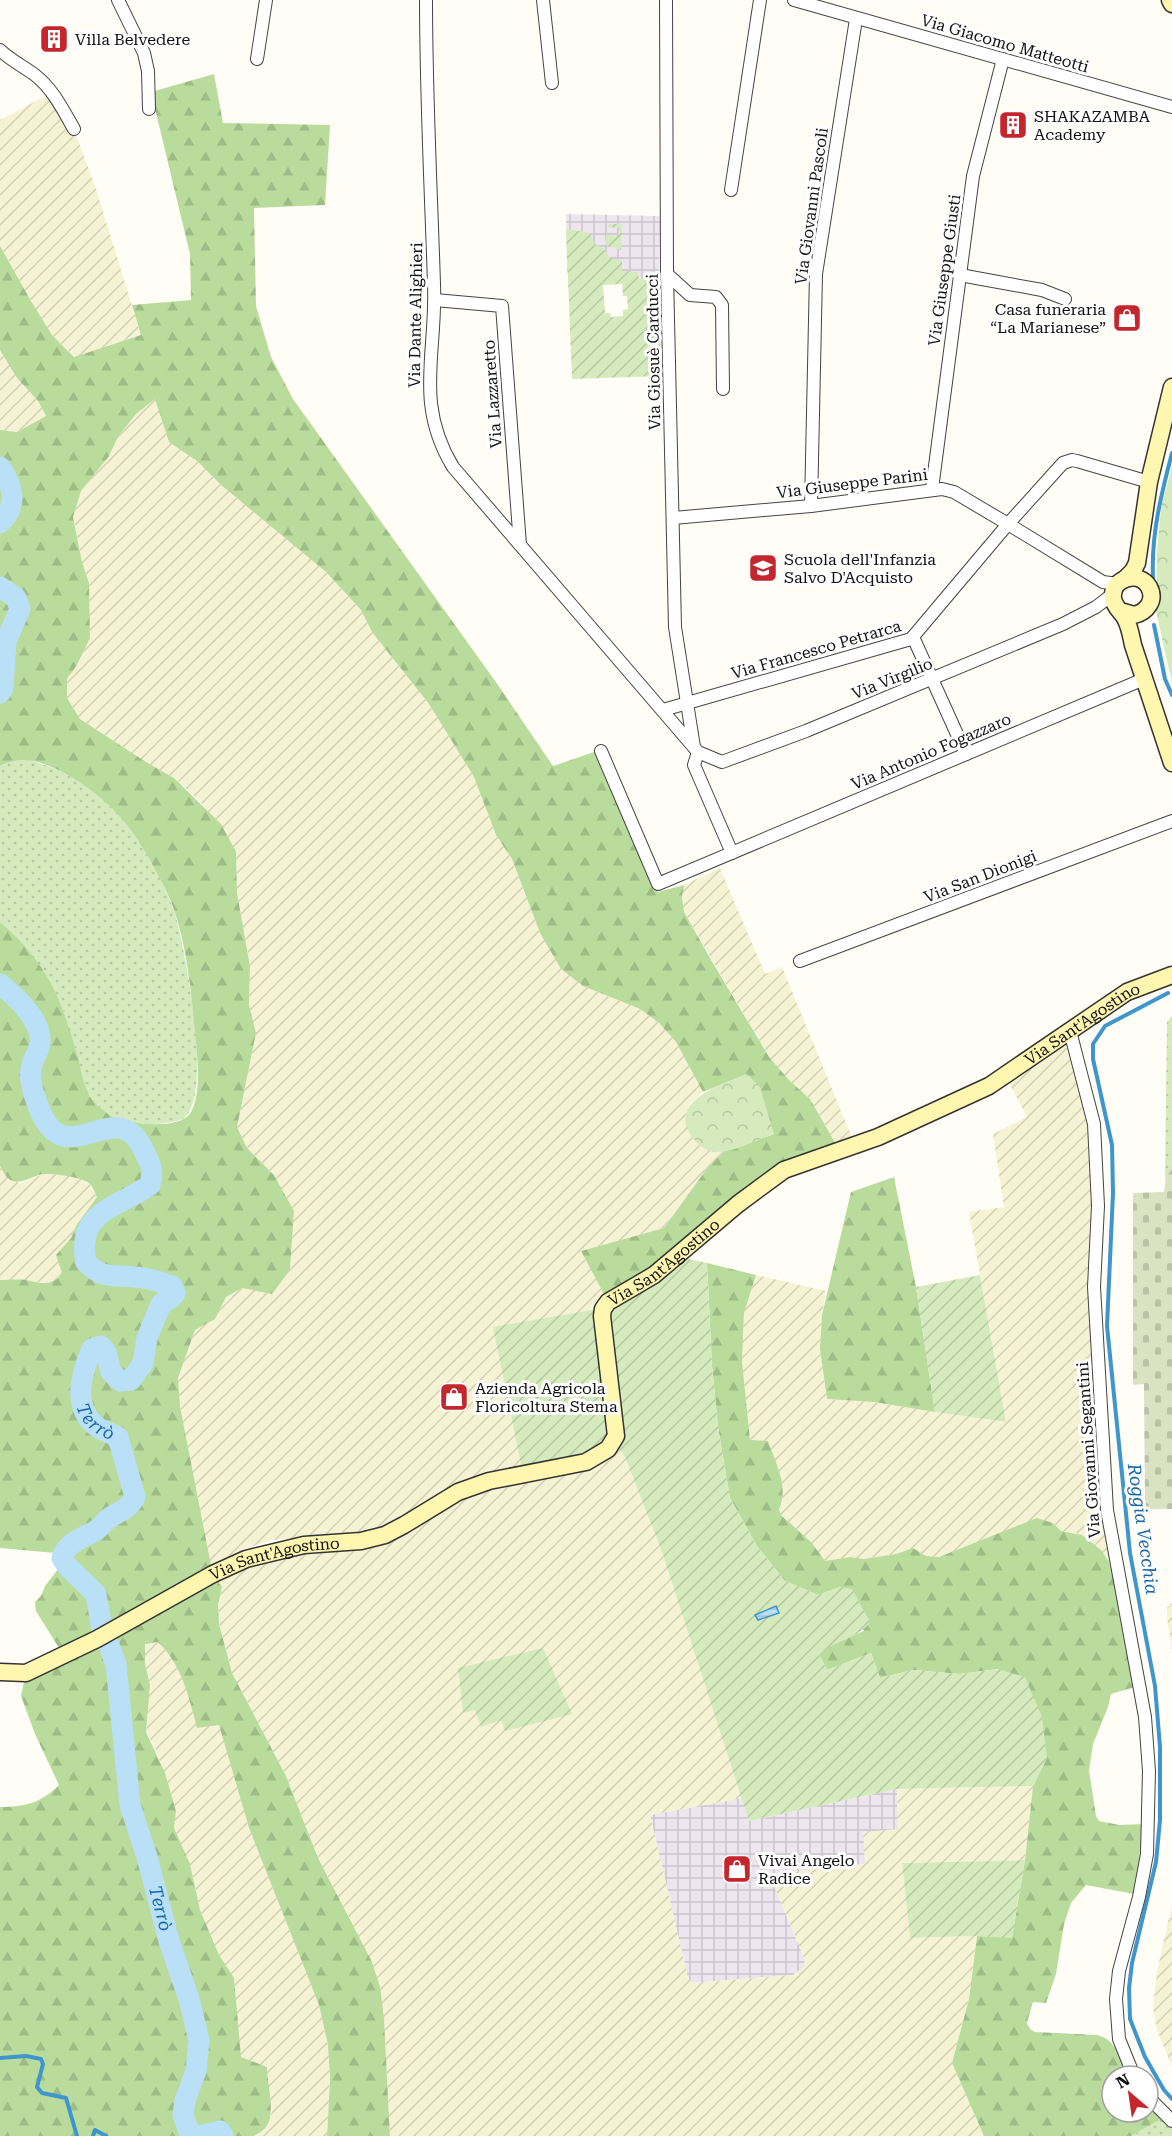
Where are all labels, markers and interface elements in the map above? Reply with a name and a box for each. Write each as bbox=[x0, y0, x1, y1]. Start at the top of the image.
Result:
street label: Via Giacomo Matteotti bbox=[919, 10, 1091, 77]
building icon: Villa Belvedere bbox=[38, 23, 70, 55]
place label: Villa Belvedere bbox=[75, 30, 191, 49]
place label: SHAKAZAMBA Academy bbox=[1034, 107, 1151, 144]
building icon: SHAKAZAMBA Academy bbox=[997, 109, 1029, 141]
street label: Via Giovanni Pascoli bbox=[791, 126, 832, 286]
street label: Via Giuseppe Giusti bbox=[924, 193, 965, 347]
street label: Via Dante Alighieri bbox=[405, 242, 426, 388]
street label: Via Giosuè Carducci bbox=[643, 274, 664, 430]
place label: Casa funeraria “La Marianese” bbox=[990, 300, 1106, 337]
shop icon: Casa funeraria “La Marianese” bbox=[1111, 302, 1143, 334]
street label: Via Lazzaretto bbox=[479, 339, 506, 449]
street label: Via Giuseppe Parini bbox=[775, 465, 929, 502]
place label: Scuola dell'Infanzia Salvo D'Acquisto bbox=[784, 550, 936, 587]
school or university icon: Scuola dell'Infanzia Salvo D'Acquisto bbox=[747, 552, 779, 584]
street label: Via Francesco Petrarca bbox=[729, 616, 904, 683]
street label: Via Virgilio bbox=[849, 654, 936, 703]
street label: Via Antonio Fogazzaro bbox=[848, 709, 1014, 794]
street label: Via San Dionigi bbox=[921, 846, 1039, 907]
street label: Via Sant'Agostino bbox=[1021, 979, 1143, 1069]
street label: Via Sant'Agostino bbox=[605, 1215, 724, 1310]
street label: Via Giovanni Segantini bbox=[1073, 1361, 1104, 1539]
place label: Azienda Agricola Floricoltura Stema bbox=[475, 1379, 618, 1416]
shop icon: Azienda Agricola Floricoltura Stema bbox=[438, 1381, 470, 1413]
water label: Terrò bbox=[72, 1400, 118, 1444]
water label: Roggia Vecchia bbox=[1124, 1461, 1163, 1596]
street label: Via Sant'Agostino bbox=[206, 1534, 341, 1584]
place label: Vivai Angelo Radice bbox=[758, 1851, 855, 1888]
shop icon: Vivai Angelo Radice bbox=[721, 1853, 753, 1885]
water label: Terrò bbox=[145, 1883, 177, 1933]
north arrow bbox=[1100, 2064, 1160, 2124]
text: N bbox=[1113, 2070, 1133, 2093]

